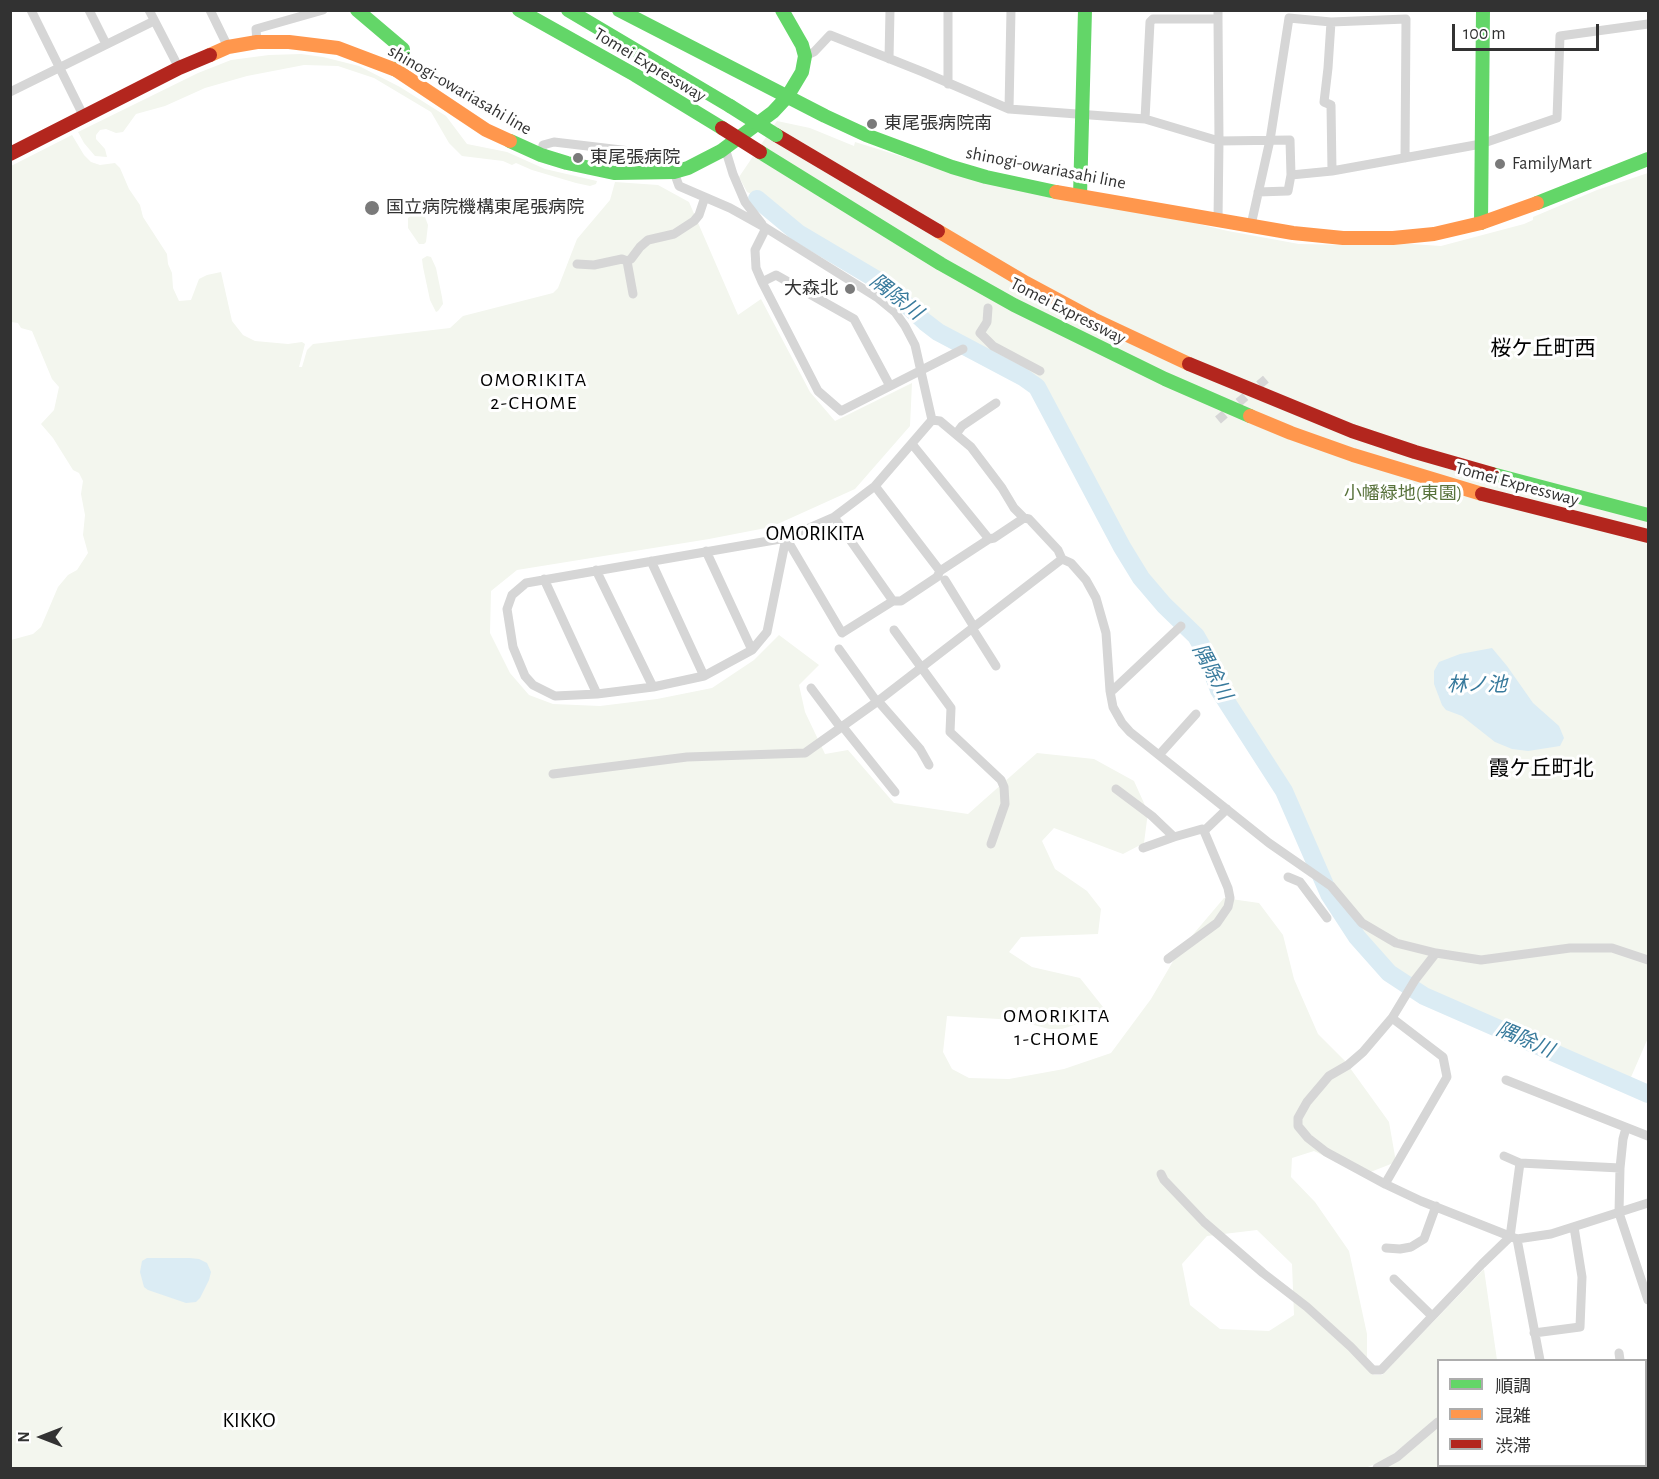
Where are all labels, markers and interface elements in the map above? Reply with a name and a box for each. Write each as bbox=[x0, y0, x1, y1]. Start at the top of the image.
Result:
scale bar bbox=[1455, 12, 1602, 50]
street label: Tomei Expressway bbox=[590, 23, 710, 107]
text: 100 m bbox=[1463, 25, 1506, 43]
street label: shinogi-owariasahi line bbox=[384, 40, 536, 140]
place label: 東尾張病院南 bbox=[884, 113, 992, 135]
marker: 東尾張病院南 bbox=[865, 117, 879, 131]
street label: shinogi-owariasahi line bbox=[964, 142, 1128, 194]
place label: 東尾張病院 bbox=[590, 147, 680, 169]
marker: 東尾張病院 bbox=[571, 151, 585, 165]
place label: FamilyMart bbox=[1512, 153, 1592, 175]
marker: FamilyMart bbox=[1493, 157, 1507, 171]
place label: 国立病院機構東尾張病院 bbox=[386, 197, 584, 219]
marker: 国立病院機構東尾張病院 bbox=[363, 199, 381, 217]
water label: 隅除川 bbox=[865, 269, 927, 325]
street label: Tomei Expressway bbox=[1007, 273, 1129, 349]
place label: 大森北 bbox=[784, 278, 838, 300]
marker: 大森北 bbox=[843, 282, 857, 296]
district label: 桜ケ丘町西 bbox=[1491, 336, 1595, 362]
district label: OMORIKITA 2-CHOME bbox=[480, 368, 588, 415]
street label: Tomei Expressway bbox=[1453, 457, 1581, 511]
park label: 小幡緑地(東園) bbox=[1344, 483, 1462, 505]
district label: OMORIKITA bbox=[759, 521, 871, 547]
water label: 隅除川 bbox=[1187, 640, 1237, 704]
water label: 林ノ池 bbox=[1447, 673, 1507, 697]
district label: 霞ケ丘町北 bbox=[1489, 756, 1593, 782]
district label: OMORIKITA 1-CHOME bbox=[1003, 1004, 1111, 1051]
water label: 隅除川 bbox=[1493, 1017, 1557, 1063]
legend bbox=[1437, 1359, 1647, 1467]
text: 順調 bbox=[1495, 1378, 1531, 1396]
north arrow bbox=[12, 1407, 72, 1467]
district label: KIKKO bbox=[219, 1408, 279, 1434]
text: 混雑 bbox=[1495, 1408, 1531, 1426]
text: N bbox=[16, 1431, 32, 1443]
text: 渋滞 bbox=[1495, 1438, 1531, 1456]

